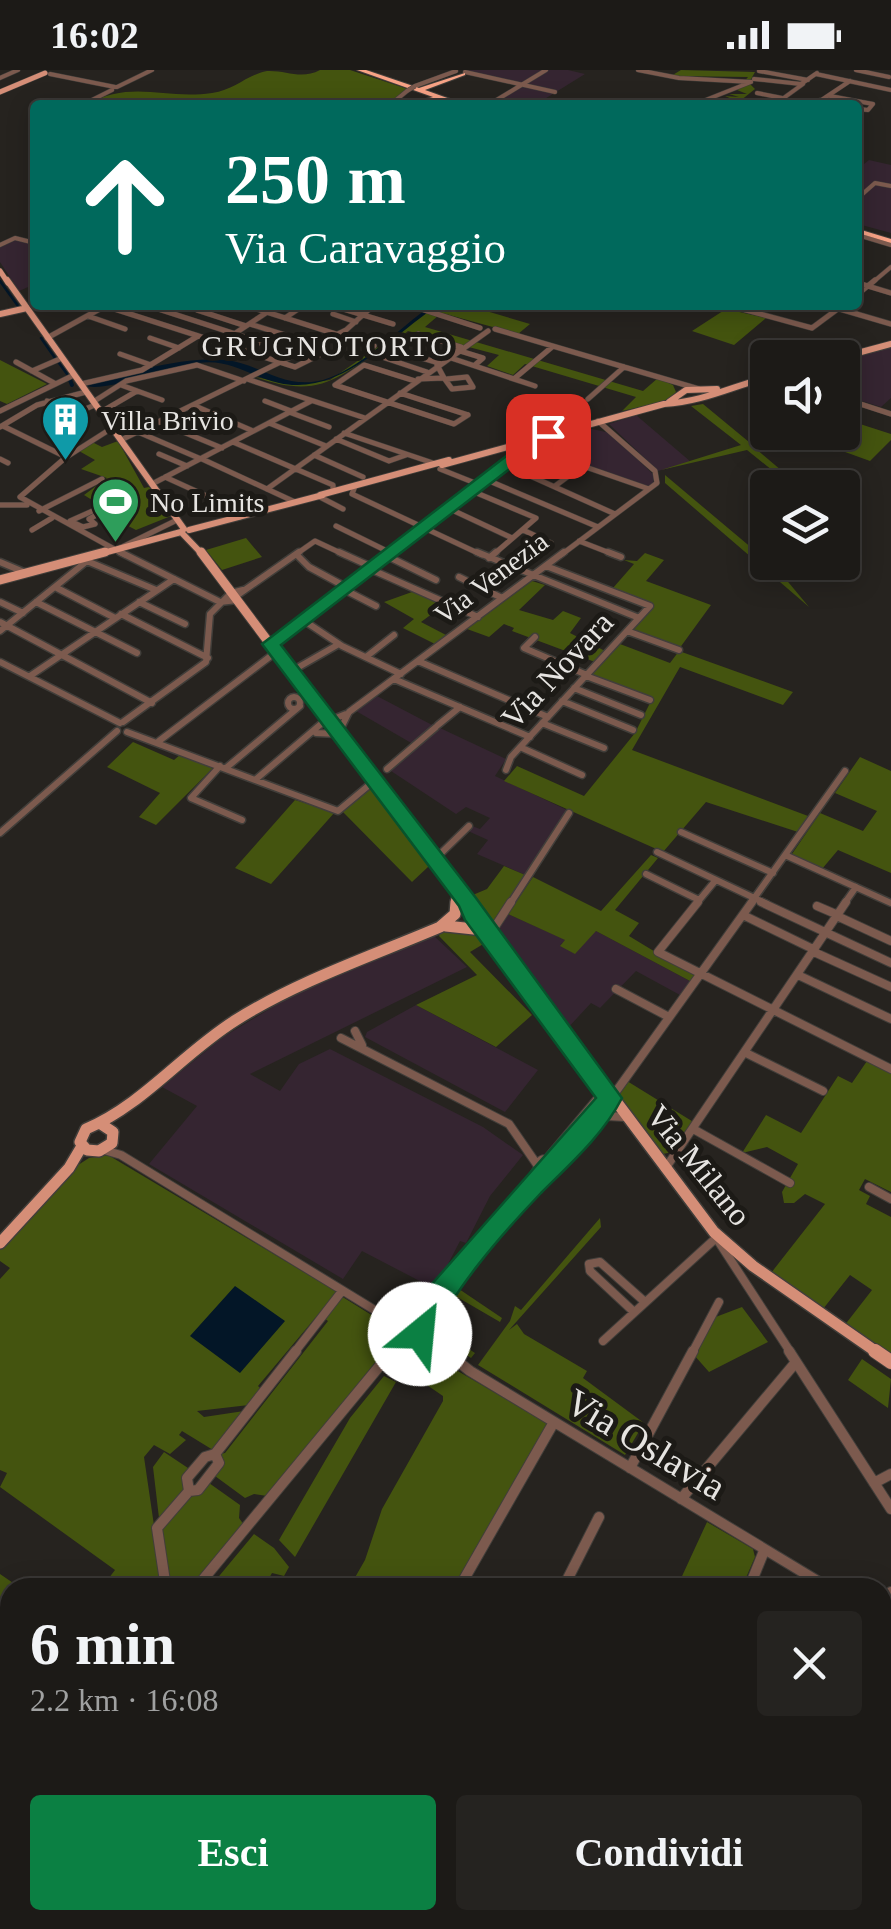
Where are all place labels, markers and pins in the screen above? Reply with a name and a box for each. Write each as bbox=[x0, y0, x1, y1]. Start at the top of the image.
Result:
building icon: Villa Brivio bbox=[40, 394, 92, 462]
pin bbox=[506, 394, 591, 479]
place label: Villa Brivio bbox=[101, 405, 234, 436]
sports icon: No Limits bbox=[89, 476, 141, 544]
place label: No Limits bbox=[150, 487, 264, 518]

